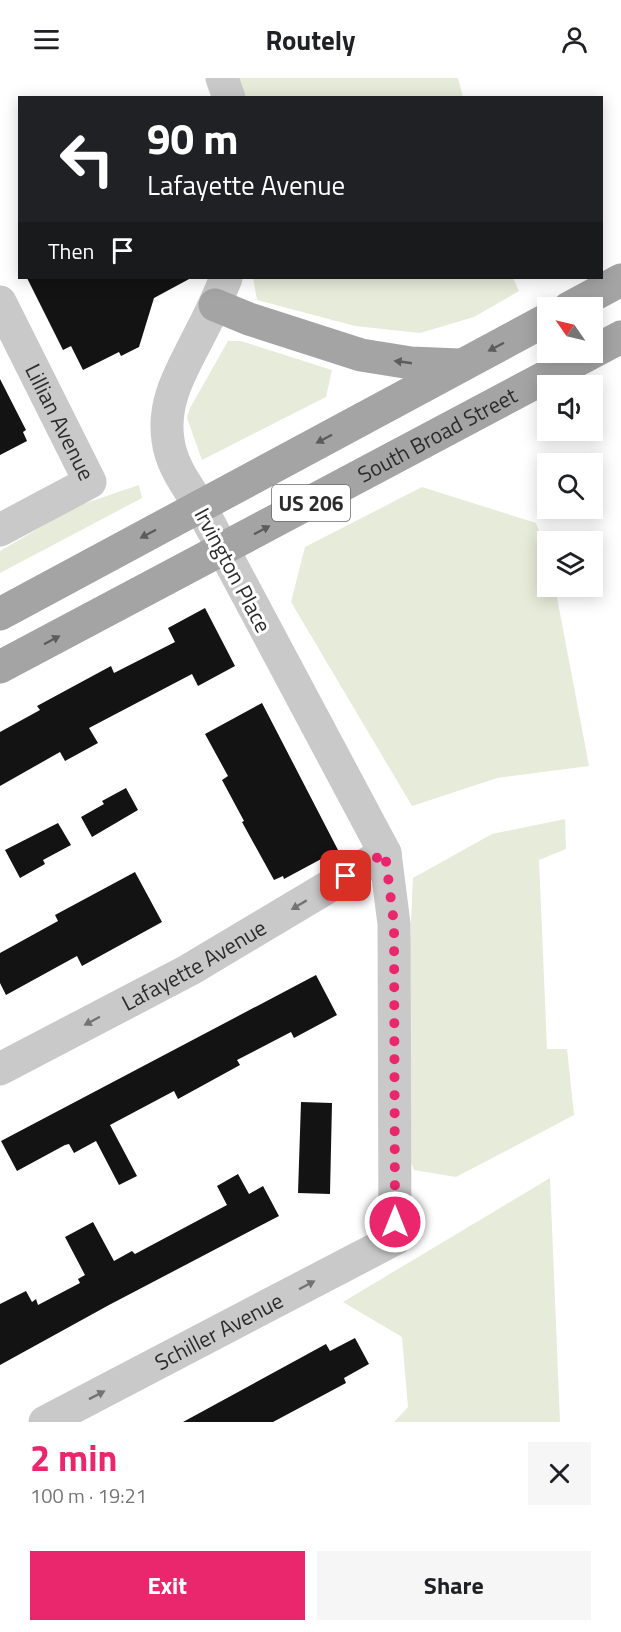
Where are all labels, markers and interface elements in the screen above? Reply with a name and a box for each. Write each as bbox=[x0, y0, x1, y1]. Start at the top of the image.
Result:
text: Routely bbox=[265, 19, 356, 60]
icon: menu bbox=[30, 23, 63, 56]
icon: person bbox=[558, 23, 591, 56]
text: 90 m bbox=[147, 106, 239, 170]
icon: left bbox=[48, 120, 126, 198]
text: Lafayette Avenue bbox=[147, 164, 345, 205]
text: Then bbox=[48, 234, 94, 268]
icon: arrive bbox=[106, 234, 139, 267]
north arrow bbox=[537, 297, 603, 363]
map controls bbox=[537, 297, 603, 597]
one-way arrow bbox=[487, 341, 505, 351]
street label: Lillian Avenue bbox=[16, 357, 104, 486]
one-way arrow bbox=[393, 357, 412, 366]
button: sound bbox=[537, 375, 603, 441]
street label: South Broad Street bbox=[351, 378, 523, 491]
one-way arrow bbox=[315, 434, 332, 444]
button: search bbox=[537, 453, 603, 519]
road number: US 206 bbox=[272, 485, 350, 521]
street label: Irvington Place bbox=[186, 501, 280, 639]
one-way arrow bbox=[253, 525, 270, 535]
one-way arrow bbox=[139, 529, 156, 539]
button: layers bbox=[537, 531, 603, 597]
one-way arrow bbox=[44, 635, 61, 645]
pin bbox=[320, 850, 371, 901]
icon: arrive bbox=[329, 859, 362, 892]
one-way arrow bbox=[291, 899, 307, 910]
street label: Lafayette Avenue bbox=[115, 911, 273, 1019]
one-way arrow bbox=[83, 1016, 100, 1026]
position arrow bbox=[363, 1190, 427, 1254]
one-way arrow bbox=[298, 1280, 315, 1290]
street label: Schiller Avenue bbox=[148, 1283, 289, 1379]
one-way arrow bbox=[88, 1390, 105, 1400]
text: 2 min bbox=[30, 1430, 117, 1485]
button: close bbox=[528, 1442, 591, 1505]
text: 100 m · 19:21 bbox=[30, 1480, 147, 1511]
button: Exit bbox=[30, 1551, 305, 1620]
button: Share bbox=[317, 1551, 591, 1620]

